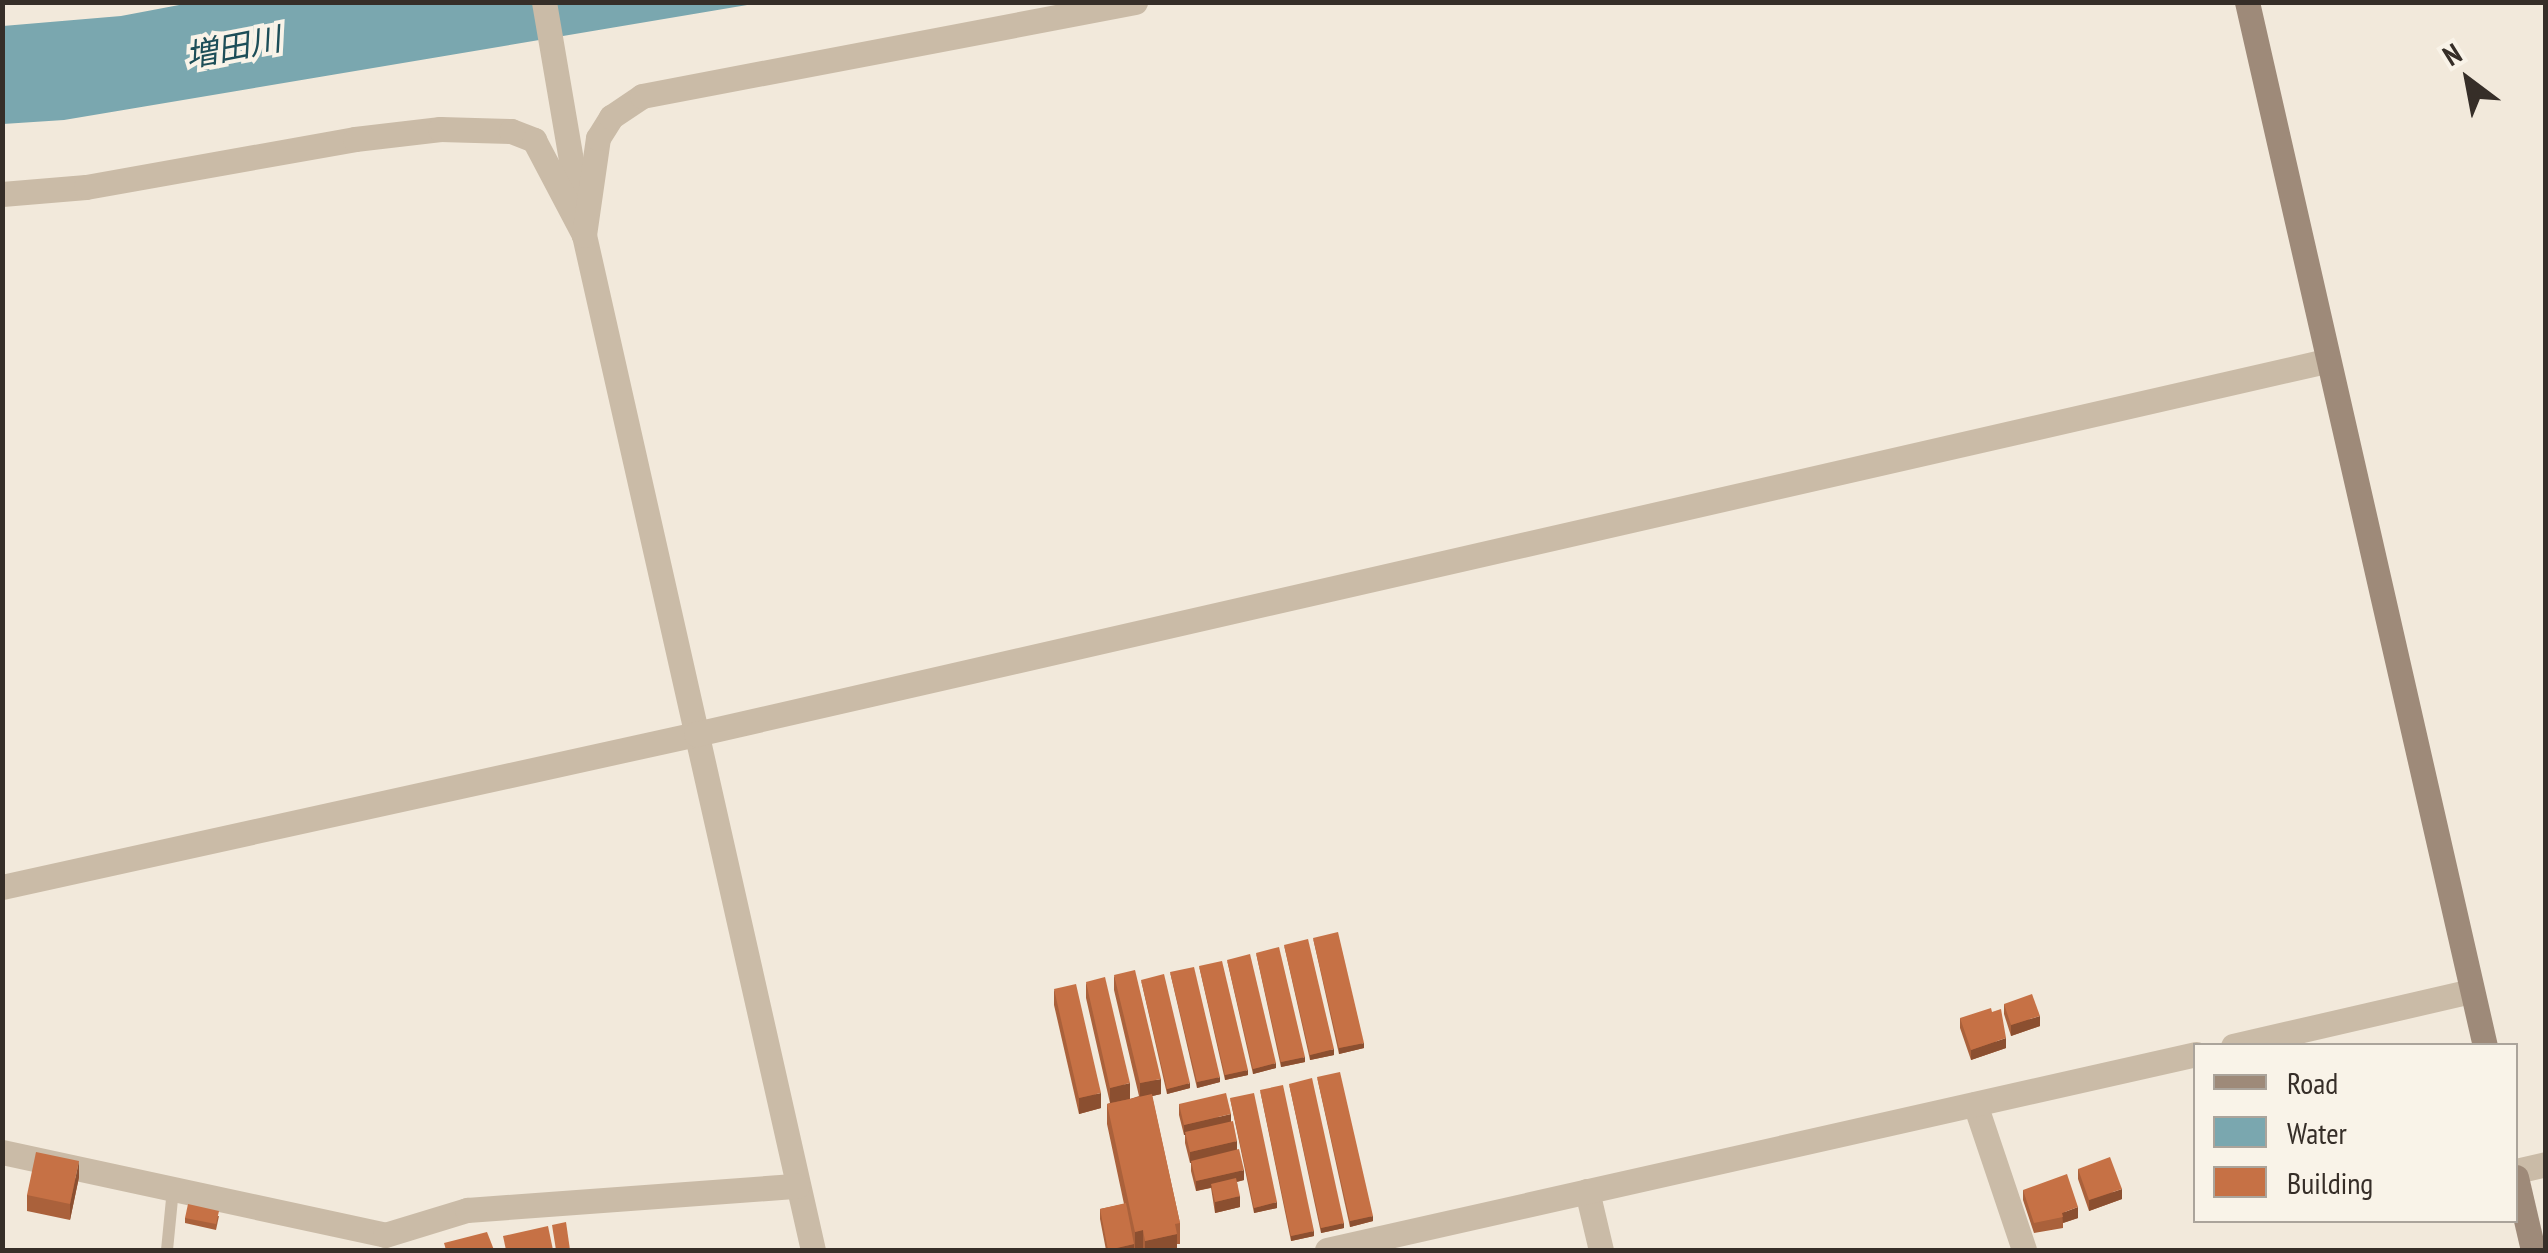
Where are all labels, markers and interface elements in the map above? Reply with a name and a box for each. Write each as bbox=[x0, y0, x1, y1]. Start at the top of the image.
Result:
water label: 増田川 bbox=[182, 19, 284, 75]
north arrow bbox=[2418, 30, 2518, 130]
text: N bbox=[2436, 34, 2468, 74]
legend bbox=[2193, 1043, 2518, 1223]
text: Road bbox=[2287, 1063, 2338, 1102]
text: Water bbox=[2287, 1113, 2347, 1152]
text: Building bbox=[2287, 1163, 2373, 1202]

